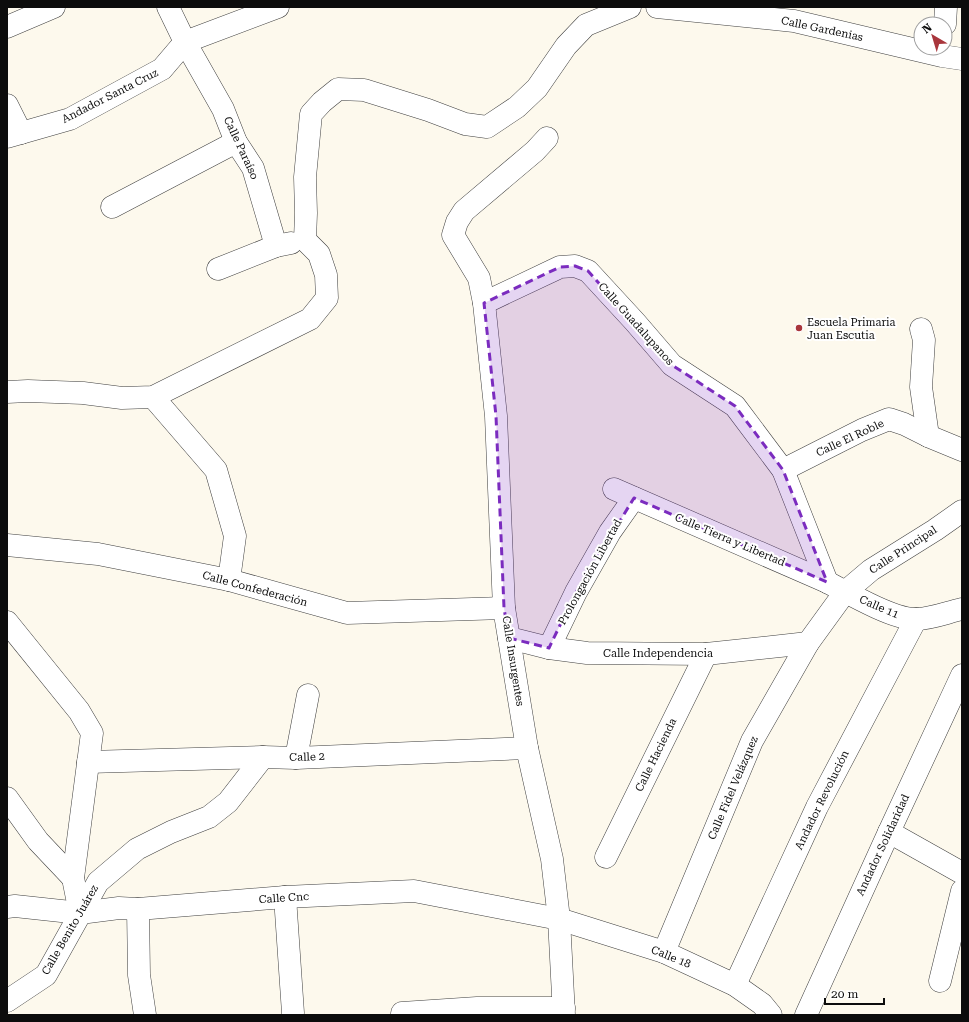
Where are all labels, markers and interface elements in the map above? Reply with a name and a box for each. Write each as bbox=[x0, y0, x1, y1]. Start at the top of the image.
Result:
street label: Calle Gardenias bbox=[780, 14, 864, 44]
north arrow bbox=[913, 16, 953, 56]
text: N bbox=[920, 20, 935, 36]
street label: Andador Santa Cruz bbox=[60, 66, 160, 126]
street label: Calle Paraíso bbox=[221, 114, 261, 182]
street label: Calle Guadalupanos bbox=[596, 280, 676, 368]
place label: Escuela Primaria Juan Escutia bbox=[807, 316, 896, 342]
marker: Escuela Primaria Juan Escutia bbox=[794, 323, 804, 333]
street label: Calle El Roble bbox=[814, 417, 886, 459]
street label: Calle Tierra y Libertad bbox=[673, 511, 787, 569]
street label: Prolongación Libertad bbox=[556, 517, 624, 627]
street label: Calle Principal bbox=[867, 523, 940, 577]
street label: Calle Confederación bbox=[201, 569, 309, 609]
street label: Calle 11 bbox=[857, 593, 901, 621]
street label: Calle Insurgentes bbox=[499, 615, 527, 707]
street label: Calle Independencia bbox=[603, 647, 713, 660]
street label: Calle Hacienda bbox=[633, 716, 679, 794]
street label: Calle Fidel Velázquez bbox=[705, 734, 761, 842]
street label: Andador Revolución bbox=[792, 748, 852, 852]
street label: Calle 2 bbox=[289, 750, 325, 764]
street label: Andador Solidaridad bbox=[854, 792, 912, 898]
street label: Calle Benito Juárez bbox=[39, 883, 101, 977]
street label: Calle Cnc bbox=[258, 890, 310, 906]
street label: Calle 18 bbox=[649, 943, 693, 971]
scale bar bbox=[825, 980, 884, 1006]
text: 20 m bbox=[831, 987, 858, 1001]

